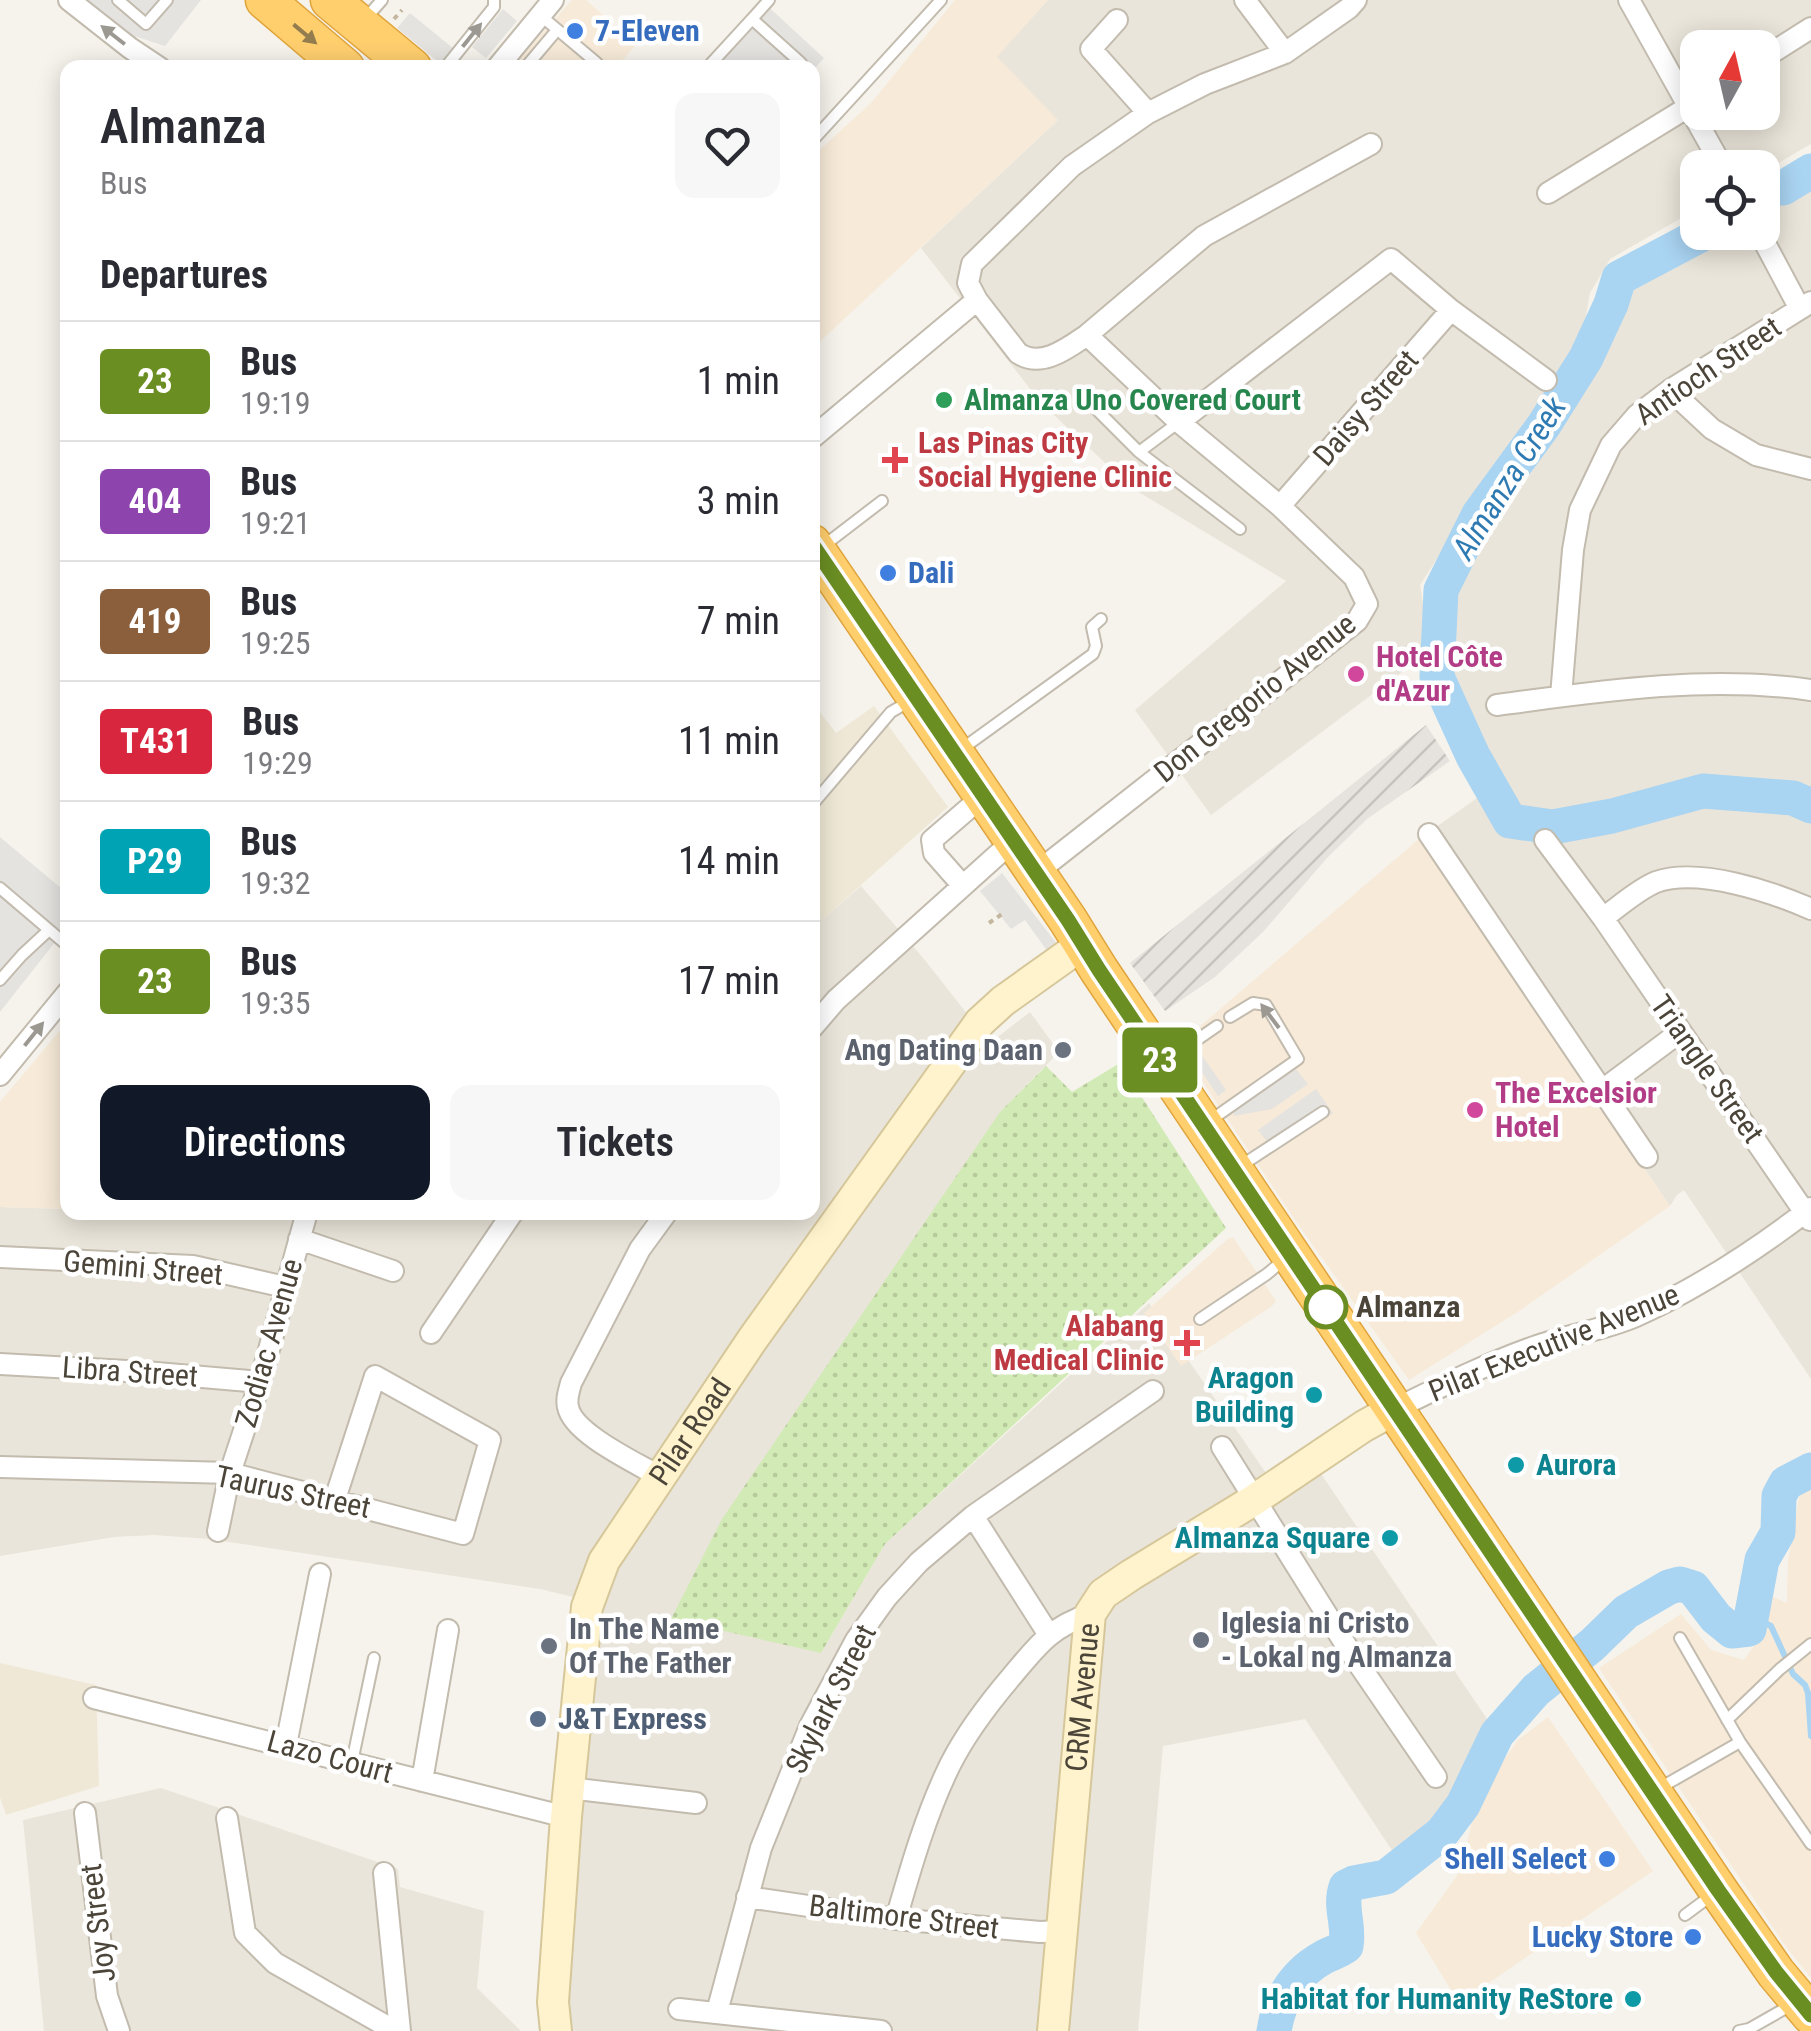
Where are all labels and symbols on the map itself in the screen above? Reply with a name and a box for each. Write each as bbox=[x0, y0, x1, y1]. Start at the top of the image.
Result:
place label: 7-Eleven bbox=[595, 13, 700, 48]
marker: 7-Eleven bbox=[564, 20, 586, 42]
one-way arrow bbox=[292, 22, 317, 44]
one-way arrow bbox=[461, 22, 482, 47]
one-way arrow bbox=[101, 25, 126, 46]
north arrow bbox=[1680, 30, 1780, 130]
street label: Antioch Street bbox=[1628, 309, 1787, 432]
street label: Daisy Street bbox=[1306, 343, 1425, 473]
place label: Almanza Uno Covered Court bbox=[964, 382, 1301, 417]
marker: Almanza Uno Covered Court bbox=[933, 389, 955, 411]
water label: Almanza Creek bbox=[1443, 389, 1574, 568]
place label: Las Pinas City Social Hygiene Clinic bbox=[918, 425, 1172, 494]
marker: Las Pinas City Social Hygiene Clinic bbox=[882, 447, 908, 473]
place label: Dali bbox=[908, 555, 954, 590]
marker: Dali bbox=[877, 562, 899, 584]
street label: Don Gregorio Avenue bbox=[1147, 606, 1362, 789]
place label: Hotel Côte d'Azur bbox=[1376, 639, 1503, 708]
marker: Hotel Côte d'Azur bbox=[1345, 663, 1367, 685]
street label: Triangle Street bbox=[1644, 988, 1771, 1149]
one-way arrow bbox=[1261, 1003, 1281, 1029]
one-way arrow bbox=[23, 1021, 44, 1046]
line badge: 23 bbox=[1115, 1028, 1205, 1092]
place label: Ang Dating Daan bbox=[844, 1032, 1043, 1067]
marker: Ang Dating Daan bbox=[1052, 1039, 1074, 1061]
place label: The Excelsior Hotel bbox=[1495, 1075, 1657, 1144]
marker: The Excelsior Hotel bbox=[1464, 1099, 1486, 1121]
street label: Gemini Street bbox=[62, 1243, 224, 1292]
street label: Zodiac Avenue bbox=[228, 1255, 309, 1431]
street label: Pilar Executive Avenue bbox=[1424, 1276, 1684, 1409]
marker: Almanza bbox=[1305, 1286, 1347, 1328]
place label: Almanza bbox=[1356, 1289, 1460, 1324]
place label: Alabang Medical Clinic bbox=[994, 1308, 1164, 1377]
marker: Alabang Medical Clinic bbox=[1174, 1330, 1200, 1356]
street label: Libra Street bbox=[61, 1349, 199, 1394]
place label: Aragon Building bbox=[1195, 1360, 1294, 1429]
street label: Pilar Road bbox=[642, 1372, 738, 1492]
marker: Aragon Building bbox=[1303, 1384, 1325, 1406]
place label: Aurora bbox=[1536, 1447, 1616, 1482]
marker: Aurora bbox=[1505, 1454, 1527, 1476]
street label: Taurus Street bbox=[213, 1458, 374, 1525]
place label: Almanza Square bbox=[1175, 1520, 1370, 1555]
marker: Almanza Square bbox=[1379, 1527, 1401, 1549]
place label: Iglesia ni Cristo - Lokal ng Almanza bbox=[1221, 1605, 1452, 1674]
place label: In The Name Of The Father bbox=[569, 1611, 732, 1680]
street label: Skylark Street bbox=[778, 1618, 883, 1779]
street label: CRM Avenue bbox=[1058, 1622, 1106, 1773]
marker: Iglesia ni Cristo - Lokal ng Almanza bbox=[1190, 1629, 1212, 1651]
marker: In The Name Of The Father bbox=[538, 1635, 560, 1657]
place label: J&T Express bbox=[558, 1701, 707, 1736]
marker: J&T Express bbox=[527, 1708, 549, 1730]
street label: Lazo Court bbox=[263, 1723, 397, 1790]
place label: Shell Select bbox=[1444, 1841, 1587, 1876]
marker: Shell Select bbox=[1596, 1848, 1618, 1870]
street label: Joy Street bbox=[73, 1862, 122, 1984]
street label: Baltimore Street bbox=[807, 1887, 1001, 1946]
place label: Lucky Store bbox=[1532, 1919, 1673, 1954]
marker: Lucky Store bbox=[1682, 1926, 1704, 1948]
place label: Habitat for Humanity ReStore bbox=[1261, 1981, 1613, 2016]
marker: Habitat for Humanity ReStore bbox=[1622, 1988, 1644, 2010]

